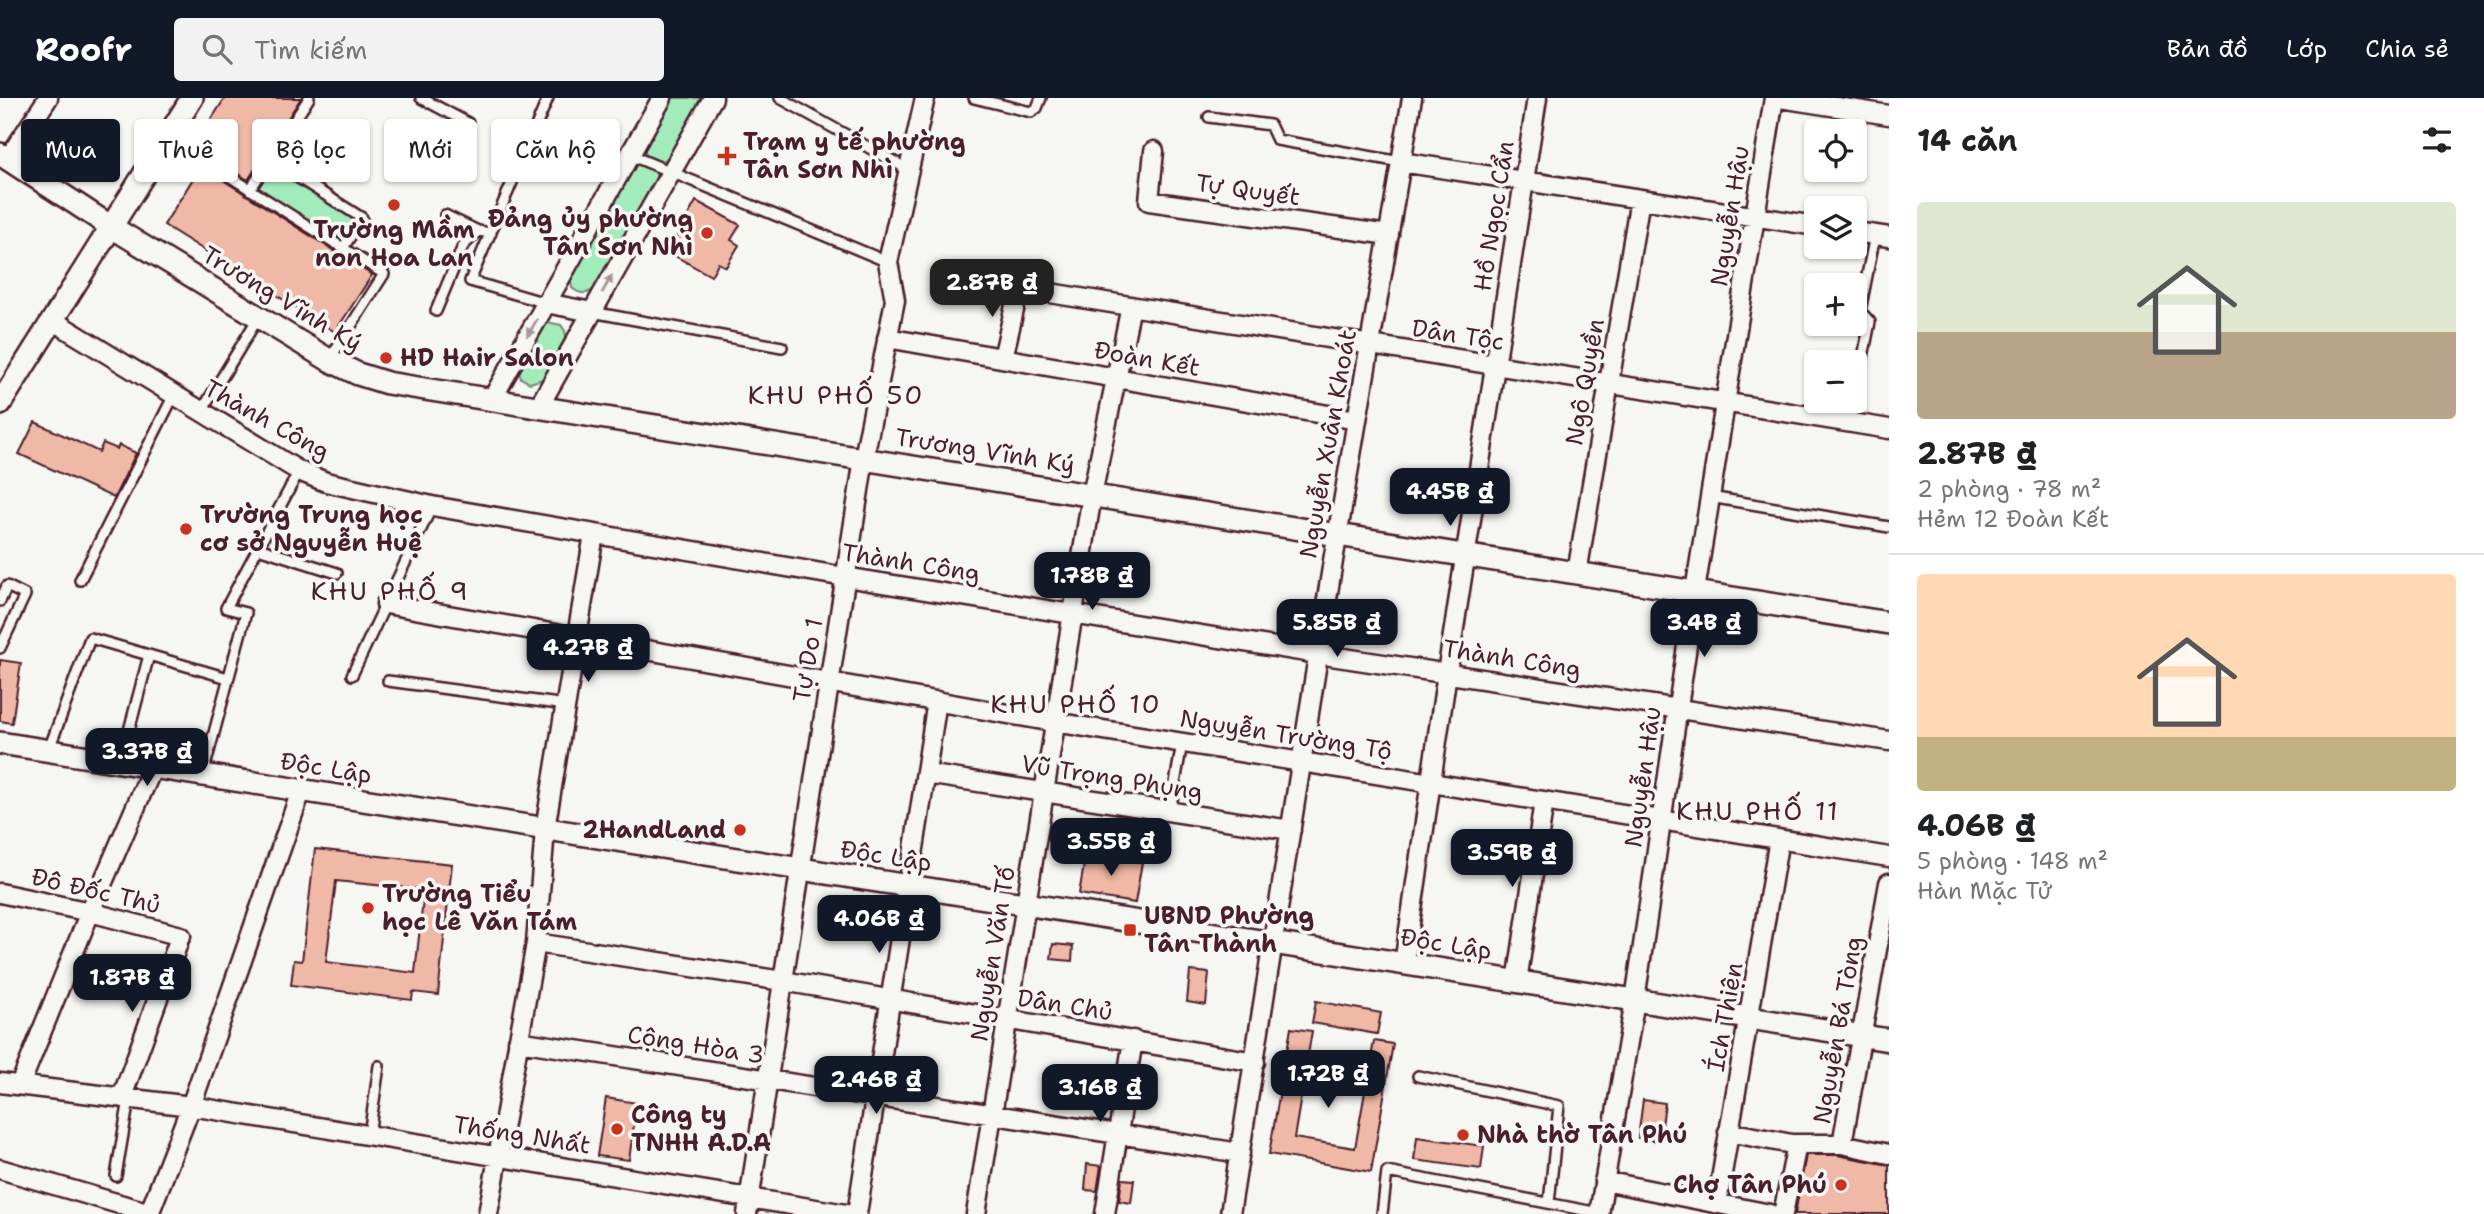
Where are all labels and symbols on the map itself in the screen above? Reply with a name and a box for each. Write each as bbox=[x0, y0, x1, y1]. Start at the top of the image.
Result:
place label: Trạm y tế phường Tân Sơn Nhì bbox=[743, 126, 966, 186]
street label: Hồ Ngọc Cẩn bbox=[1466, 139, 1522, 293]
street label: Nguyễn Hậu bbox=[1703, 143, 1757, 289]
marker: Trạm y tế phường Tân Sơn Nhì bbox=[717, 146, 737, 166]
street label: Tự Quyết bbox=[1194, 167, 1302, 213]
marker: Trường Mầm non Hoa Lan bbox=[386, 197, 402, 213]
place label: Đảng ủy phường Tân Sơn Nhì bbox=[487, 203, 693, 263]
place label: Trường Mầm non Hoa Lan bbox=[313, 214, 475, 274]
marker: Đảng ủy phường Tân Sơn Nhì bbox=[699, 225, 715, 241]
street label: Trương Vĩnh Ký bbox=[196, 239, 368, 359]
pin: 2.87B ₫ bbox=[927, 260, 1057, 319]
one-way arrow bbox=[601, 275, 613, 294]
street label: Dân Tộc bbox=[1409, 312, 1507, 358]
street label: Ngô Quyền bbox=[1558, 316, 1612, 448]
one-way arrow bbox=[526, 318, 538, 338]
street label: Nguyễn Xuân Khoát bbox=[1292, 327, 1364, 561]
street label: Đoàn Kết bbox=[1091, 334, 1203, 384]
place label: HD Hair Salon bbox=[400, 342, 574, 374]
marker: HD Hair Salon bbox=[378, 350, 394, 366]
street label: Thành Công bbox=[198, 372, 336, 468]
district label: KHU PHỐ 50 bbox=[748, 375, 924, 412]
street label: Trương Vĩnh Ký bbox=[893, 421, 1077, 481]
pin: 4.45B ₫ bbox=[1385, 468, 1515, 528]
place label: Trường Trung học cơ sở Nguyễn Huệ bbox=[200, 499, 423, 559]
marker: Trường Trung học cơ sở Nguyễn Huệ bbox=[178, 521, 194, 537]
street label: Thành Công bbox=[840, 536, 982, 590]
pin: 1.78B ₫ bbox=[1027, 552, 1157, 612]
district label: KHU PHỐ 9 bbox=[310, 571, 470, 608]
pin: 5.85B ₫ bbox=[1272, 600, 1402, 659]
pin: 3.4B ₫ bbox=[1647, 600, 1761, 659]
street label: Tự Do 1 bbox=[786, 616, 830, 704]
pin: 4.27B ₫ bbox=[523, 624, 653, 684]
street label: Thành Công bbox=[1441, 632, 1583, 686]
district label: KHU PHỐ 10 bbox=[990, 684, 1162, 721]
street label: Nguyễn Trường Tộ bbox=[1178, 702, 1394, 768]
street label: Nguyễn Hậu bbox=[1617, 704, 1669, 850]
pin: 3.37B ₫ bbox=[82, 728, 212, 788]
street label: Độc Lập bbox=[278, 745, 374, 791]
street label: Vũ Trọng Phụng bbox=[1019, 748, 1205, 808]
district label: KHU PHỐ 11 bbox=[1676, 791, 1840, 828]
place label: 2HandLand bbox=[582, 814, 726, 846]
pin: 3.55B ₫ bbox=[1046, 818, 1176, 878]
marker: 2HandLand bbox=[732, 822, 748, 838]
pin: 3.59B ₫ bbox=[1447, 830, 1577, 889]
street label: Độc Lập bbox=[838, 833, 934, 879]
street label: Đô Đốc Thủ bbox=[28, 861, 164, 921]
street label: Nguyễn Văn Tố bbox=[963, 864, 1023, 1044]
place label: Trường Tiểu học Lê Văn Tám bbox=[382, 878, 577, 938]
pin: 4.06B ₫ bbox=[814, 896, 944, 955]
marker: Trường Tiểu học Lê Văn Tám bbox=[360, 900, 376, 916]
place label: UBND Phường Tân Thành bbox=[1144, 900, 1314, 960]
street label: Độc Lập bbox=[1398, 921, 1494, 967]
marker: UBND Phường Tân Thành bbox=[1122, 922, 1138, 938]
street label: Nguyễn Bá Tòng bbox=[1806, 934, 1870, 1126]
pin: 1.87B ₫ bbox=[67, 954, 197, 1014]
street label: Ích Thiện bbox=[1700, 960, 1750, 1074]
street label: Dân Chủ bbox=[1015, 982, 1115, 1028]
street label: Cộng Hòa 3 bbox=[625, 1018, 767, 1072]
pin: 1.72B ₫ bbox=[1263, 1051, 1393, 1110]
pin: 2.46B ₫ bbox=[811, 1056, 941, 1116]
pin: 3.16B ₫ bbox=[1035, 1065, 1165, 1124]
place label: Công ty TNHH A.D.A bbox=[631, 1099, 771, 1159]
street label: Thống Nhất bbox=[451, 1108, 593, 1162]
place label: Nhà thờ Tân Phú bbox=[1477, 1119, 1687, 1151]
marker: Công ty TNHH A.D.A bbox=[609, 1121, 625, 1137]
marker: Nhà thờ Tân Phú bbox=[1455, 1127, 1471, 1143]
place label: Chợ Tân Phú bbox=[1673, 1169, 1827, 1201]
marker: Chợ Tân Phú bbox=[1833, 1177, 1849, 1193]

